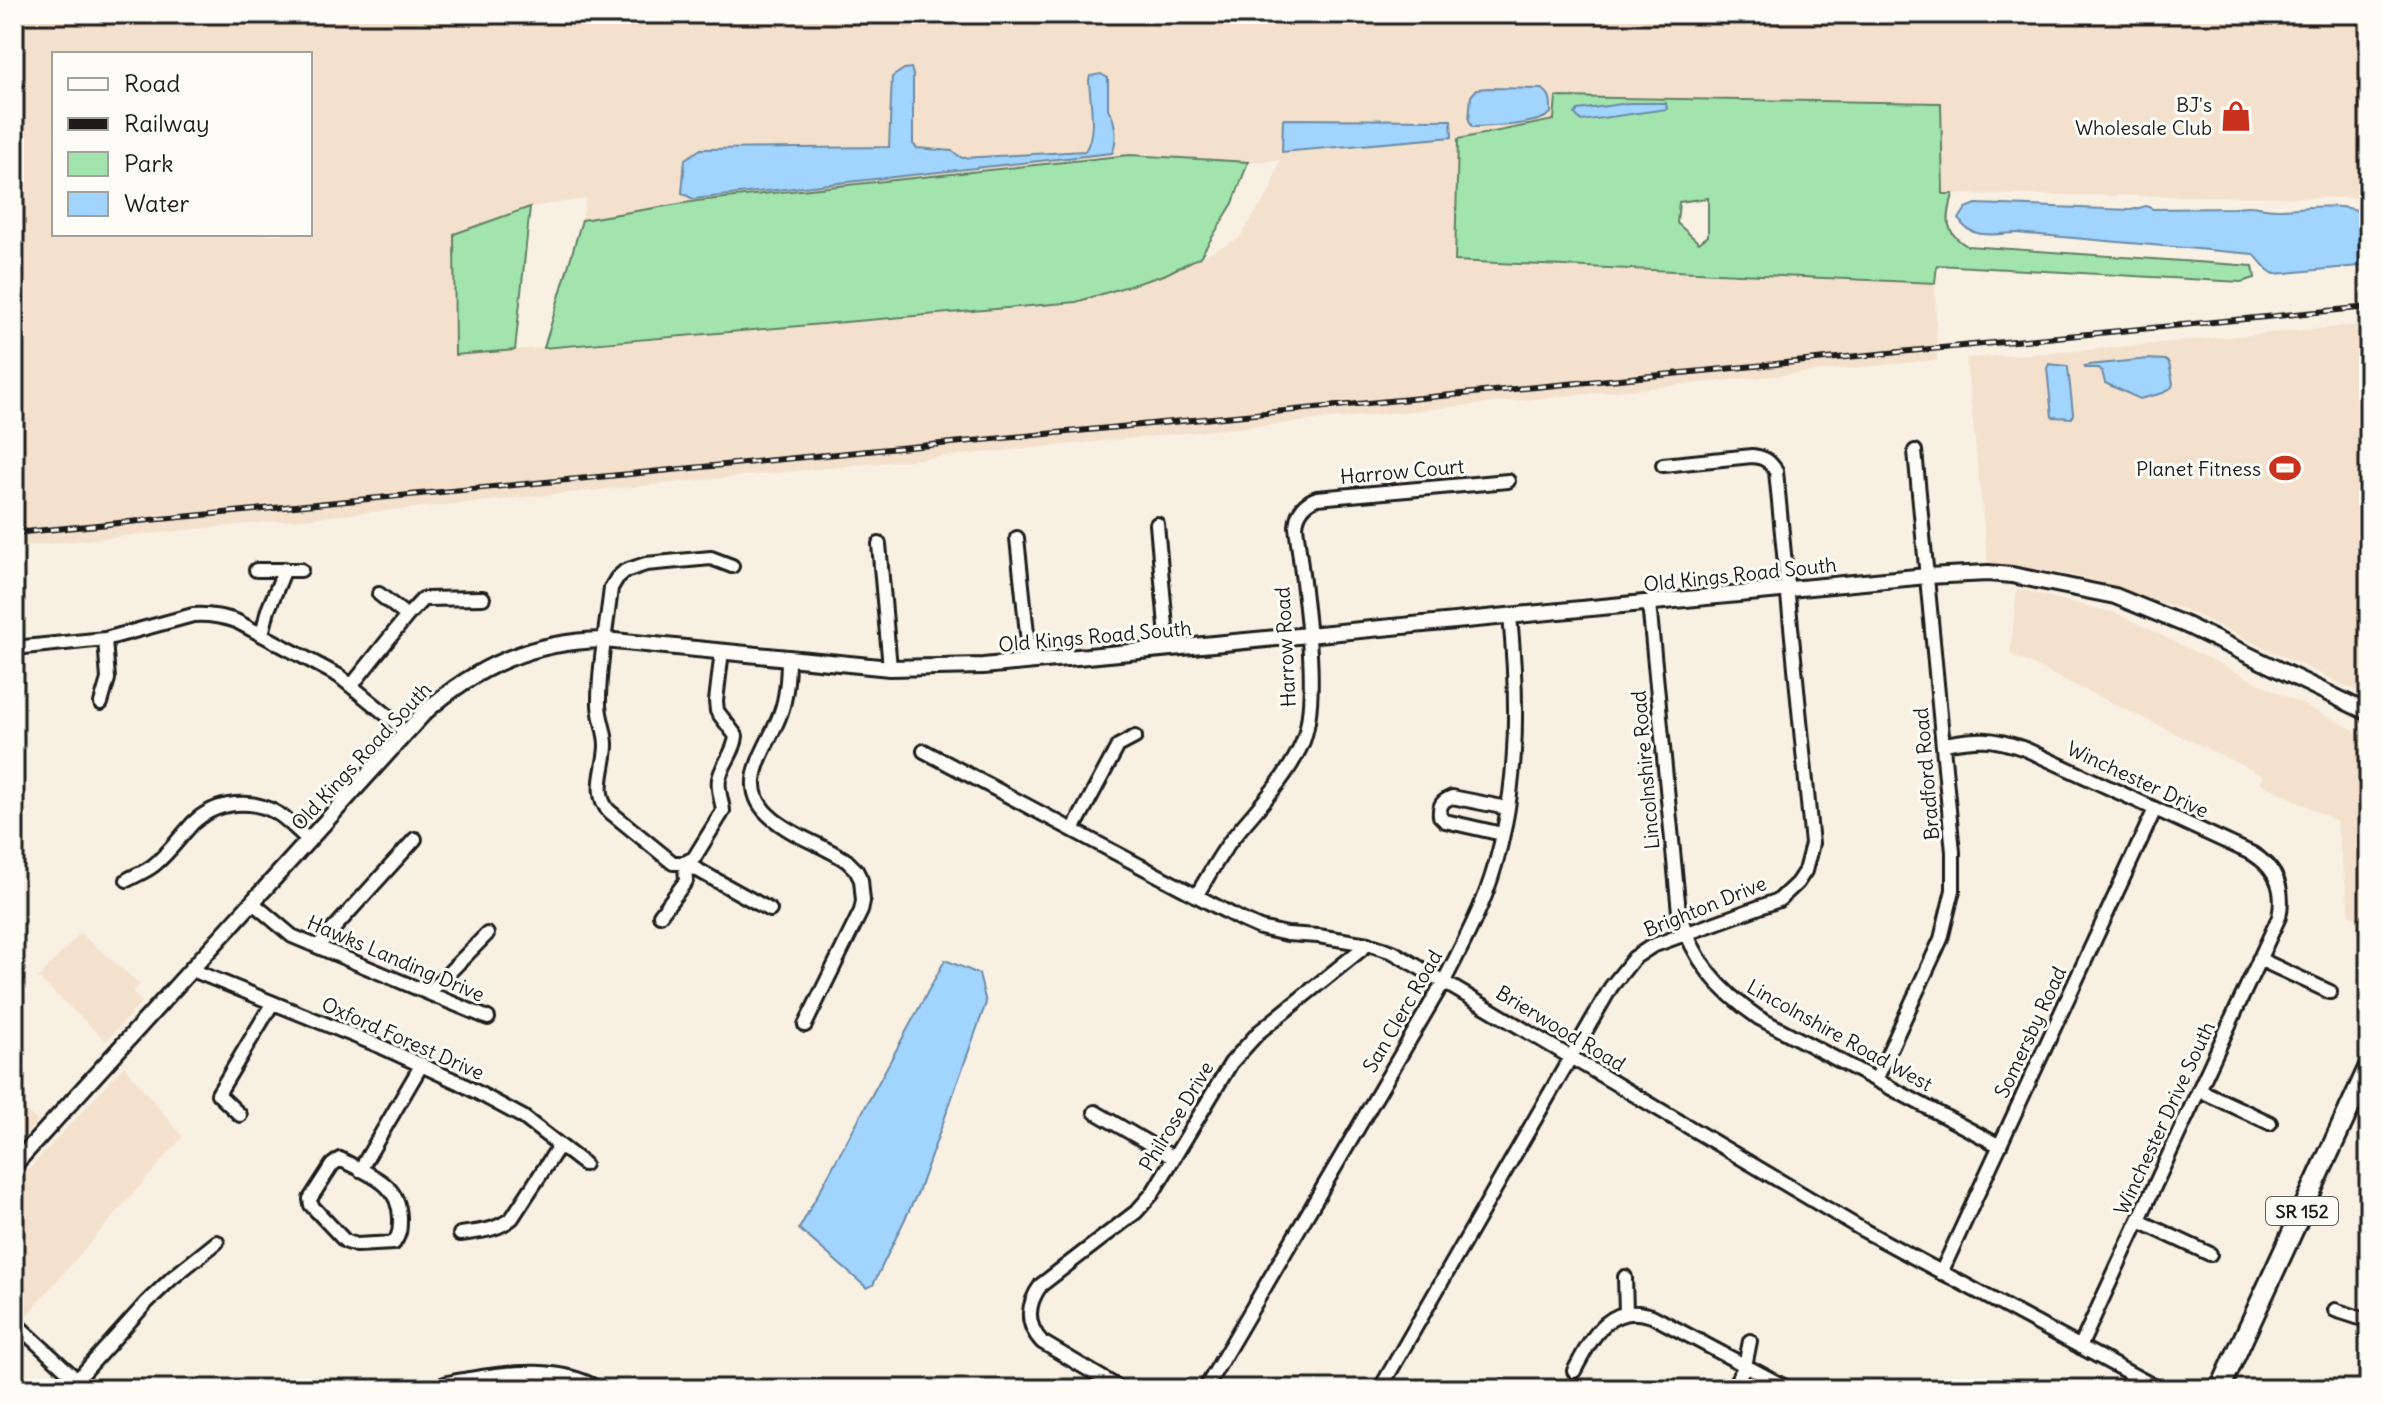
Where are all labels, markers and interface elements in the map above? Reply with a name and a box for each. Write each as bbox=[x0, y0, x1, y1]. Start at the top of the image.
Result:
legend bbox=[52, 52, 312, 236]
text: Road bbox=[124, 68, 180, 98]
place label: BJ's Wholesale Club bbox=[2075, 92, 2212, 140]
shop icon: BJ's Wholesale Club bbox=[2219, 99, 2253, 133]
text: Railway bbox=[124, 108, 210, 138]
text: Park bbox=[124, 148, 174, 178]
text: Water bbox=[124, 188, 189, 218]
sports icon: Planet Fitness bbox=[2268, 451, 2302, 485]
street label: Harrow Court bbox=[1339, 453, 1465, 489]
place label: Planet Fitness bbox=[2136, 456, 2261, 481]
street label: Old Kings Road South bbox=[1642, 551, 1838, 597]
street label: Harrow Road bbox=[1269, 586, 1301, 708]
street label: Old Kings Road South bbox=[997, 615, 1193, 657]
street label: Old Kings Road South bbox=[286, 677, 436, 835]
street label: Lincolnshire Road bbox=[1626, 689, 1664, 850]
street label: Bradford Road bbox=[1908, 706, 1944, 841]
street label: Winchester Drive bbox=[2063, 735, 2213, 823]
street label: Brighton Drive bbox=[1640, 870, 1770, 942]
street label: Hawks Landing Drive bbox=[304, 909, 488, 1007]
street label: San Clerc Road bbox=[1357, 945, 1447, 1077]
street label: Somersby Road bbox=[1989, 962, 2071, 1102]
street label: Lincolnshire Road West bbox=[1743, 974, 1937, 1097]
street label: Brierwood Road bbox=[1492, 980, 1630, 1077]
street label: Oxford Forest Drive bbox=[318, 991, 488, 1085]
street label: Winchester Drive South bbox=[2108, 1017, 2220, 1219]
street label: Philrose Drive bbox=[1133, 1057, 1219, 1175]
road number: SR 152 bbox=[2266, 1197, 2338, 1225]

